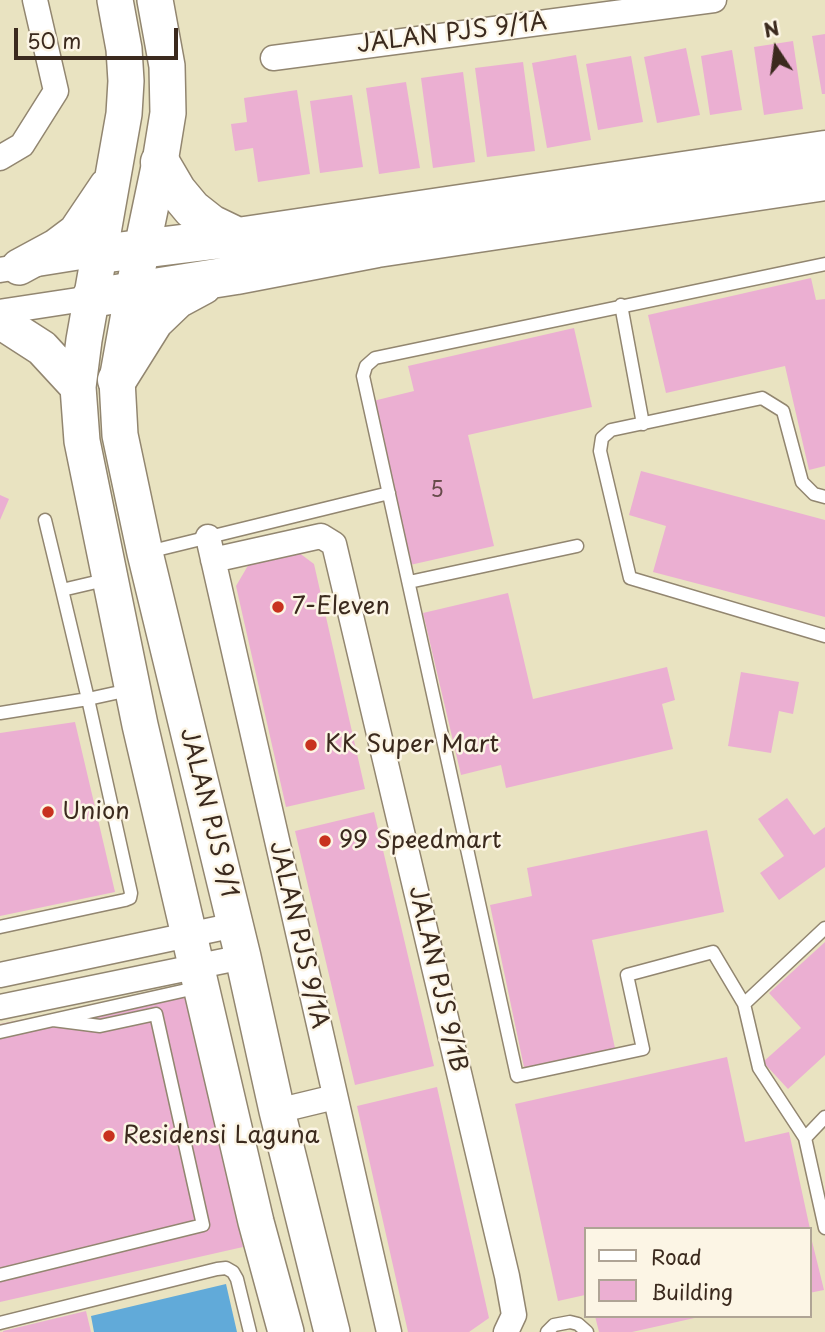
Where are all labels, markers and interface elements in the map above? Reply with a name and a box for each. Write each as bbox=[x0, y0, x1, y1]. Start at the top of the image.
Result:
street label: JALAN PJS 9/1A bbox=[355, 8, 549, 60]
text: N bbox=[761, 13, 782, 44]
scale bar bbox=[18, 14, 182, 58]
north arrow bbox=[741, 14, 811, 84]
text: 50 m bbox=[27, 24, 81, 56]
house number: 5 bbox=[430, 478, 444, 504]
place label: 7-Eleven bbox=[292, 593, 390, 621]
marker: 7-Eleven bbox=[270, 599, 286, 615]
street label: JALAN PJS 9/1 bbox=[173, 725, 243, 901]
place label: KK Super Mart bbox=[325, 731, 499, 759]
marker: KK Super Mart bbox=[303, 737, 319, 753]
place label: Union bbox=[62, 798, 130, 826]
marker: Union bbox=[40, 804, 56, 820]
place label: 99 Speedmart bbox=[339, 827, 502, 855]
marker: 99 Speedmart bbox=[317, 833, 333, 849]
street label: JALAN PJS 9/1A bbox=[262, 838, 334, 1032]
street label: JALAN PJS 9/1B bbox=[402, 883, 472, 1075]
place label: Residensi Laguna bbox=[123, 1122, 319, 1150]
marker: Residensi Laguna bbox=[101, 1128, 117, 1144]
legend bbox=[584, 1227, 811, 1318]
text: Road bbox=[651, 1240, 702, 1272]
text: Building bbox=[651, 1275, 733, 1307]

